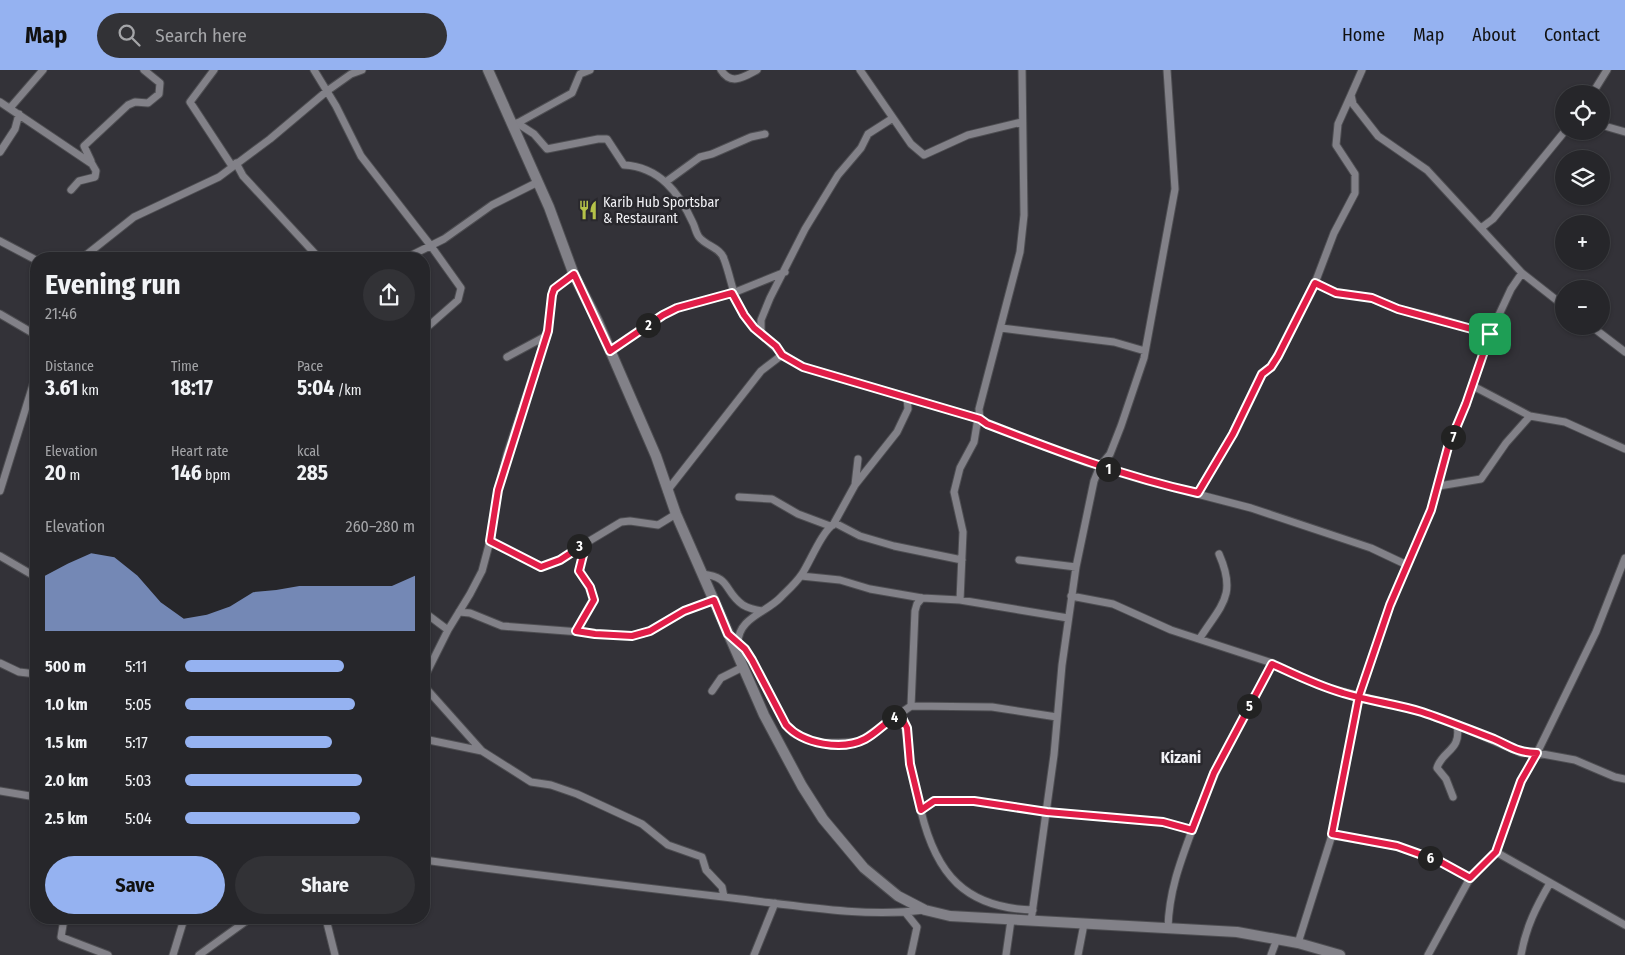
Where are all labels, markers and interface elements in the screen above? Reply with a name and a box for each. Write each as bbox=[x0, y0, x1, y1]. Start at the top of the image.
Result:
search box bbox=[97, 13, 447, 58]
text: Map bbox=[25, 21, 67, 49]
icon: search bbox=[115, 21, 143, 49]
text: Search here bbox=[155, 24, 247, 47]
text: Home bbox=[1342, 24, 1385, 46]
text: Map bbox=[1413, 24, 1444, 46]
text: About bbox=[1472, 24, 1516, 46]
text: Contact bbox=[1544, 24, 1600, 46]
map controls bbox=[1555, 85, 1610, 335]
button: locate bbox=[1555, 85, 1610, 140]
button: layers bbox=[1555, 150, 1610, 205]
place label: Karib Hub Sportsbar & Restaurant bbox=[603, 194, 719, 227]
restaurant icon: Karib Hub Sportsbar & Restaurant bbox=[577, 199, 599, 221]
button: + bbox=[1555, 215, 1610, 270]
text: Evening run bbox=[45, 268, 181, 301]
button: share bbox=[363, 269, 415, 321]
button: − bbox=[1555, 280, 1610, 335]
text: 21:46 bbox=[45, 304, 77, 323]
pin: 2 bbox=[636, 312, 660, 338]
pin bbox=[1469, 313, 1511, 355]
text: 2 bbox=[645, 317, 652, 334]
icon: arrive bbox=[1476, 320, 1504, 348]
text: Distance bbox=[45, 358, 94, 375]
text: Time bbox=[171, 358, 199, 375]
text: Pace bbox=[297, 358, 323, 375]
text: 3.61 bbox=[45, 375, 78, 401]
text: 18:17 bbox=[171, 375, 213, 401]
text: 5:04 bbox=[297, 375, 334, 401]
text: km bbox=[78, 382, 99, 399]
text: /km bbox=[334, 382, 362, 399]
pin: 7 bbox=[1440, 424, 1466, 450]
text: 7 bbox=[1451, 429, 1456, 446]
text: Elevation bbox=[45, 443, 98, 460]
text: Heart rate bbox=[171, 443, 228, 460]
text: kcal bbox=[297, 443, 320, 460]
pin: 1 bbox=[1096, 456, 1120, 482]
text: 20 bbox=[45, 460, 66, 486]
text: 146 bbox=[171, 460, 202, 486]
text: 285 bbox=[297, 460, 328, 486]
text: 1 bbox=[1106, 461, 1111, 478]
text: m bbox=[66, 467, 80, 484]
text: bpm bbox=[202, 467, 231, 484]
text: Elevation bbox=[45, 517, 105, 536]
text: 260–280 m bbox=[346, 517, 415, 536]
pin: 3 bbox=[566, 534, 592, 558]
text: 3 bbox=[576, 538, 583, 555]
text: 500 m bbox=[45, 657, 86, 676]
text: 5:11 bbox=[125, 657, 147, 676]
pin: 5 bbox=[1236, 694, 1262, 718]
text: 1.0 km bbox=[45, 695, 88, 714]
text: 5:05 bbox=[125, 695, 151, 714]
text: 5 bbox=[1246, 698, 1253, 715]
pin: 4 bbox=[882, 704, 906, 730]
text: 4 bbox=[891, 709, 898, 726]
text: 1.5 km bbox=[45, 733, 87, 752]
text: 5:17 bbox=[125, 733, 148, 752]
district label: Kizani bbox=[1161, 748, 1201, 767]
text: 2.0 km bbox=[45, 771, 88, 790]
text: 5:03 bbox=[125, 771, 151, 790]
text: 2.5 km bbox=[45, 809, 88, 828]
text: 5:04 bbox=[125, 809, 152, 828]
pin: 6 bbox=[1418, 846, 1442, 870]
text: 6 bbox=[1427, 850, 1434, 867]
button: Save bbox=[45, 856, 225, 914]
button: Share bbox=[235, 856, 415, 914]

